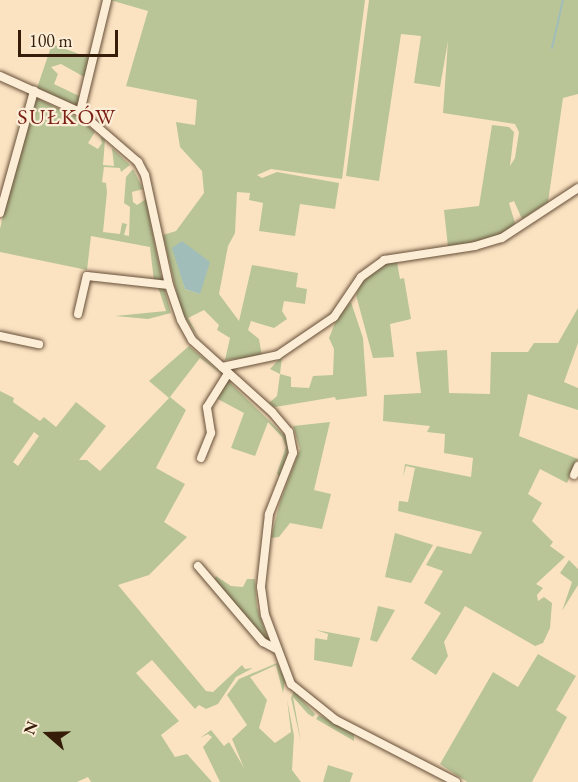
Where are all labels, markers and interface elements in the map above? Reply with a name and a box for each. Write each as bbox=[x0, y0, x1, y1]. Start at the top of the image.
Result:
scale bar bbox=[21, 18, 122, 56]
text: 100 m bbox=[29, 29, 73, 52]
district label: SUŁKÓW bbox=[17, 104, 117, 130]
north arrow bbox=[18, 704, 78, 764]
text: N bbox=[19, 718, 43, 737]

